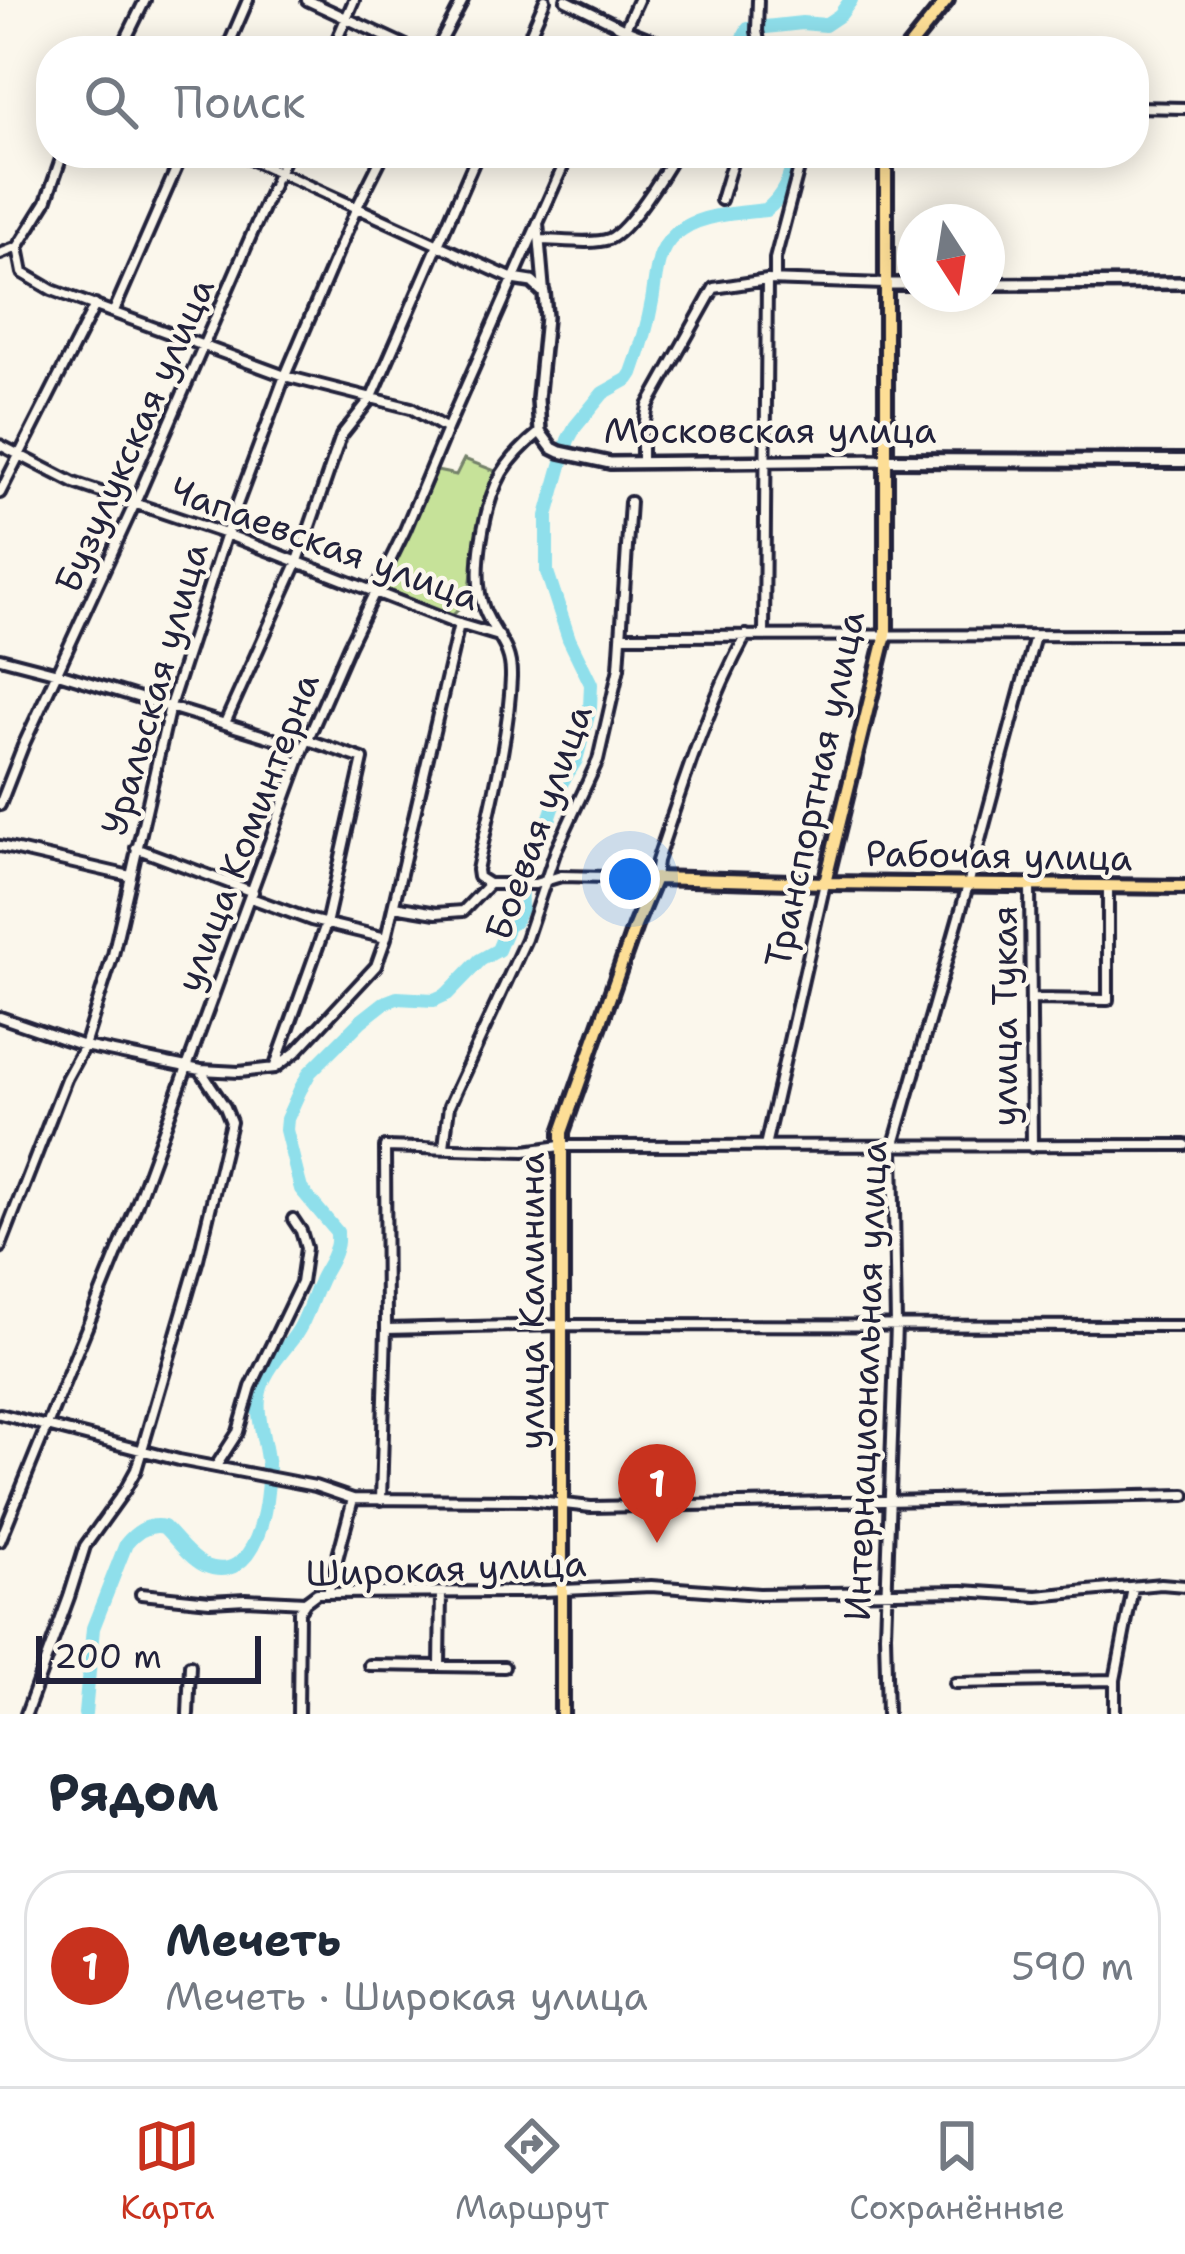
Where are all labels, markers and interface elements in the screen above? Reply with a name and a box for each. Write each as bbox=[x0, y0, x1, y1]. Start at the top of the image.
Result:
search box bbox=[36, 36, 1149, 168]
icon: search bbox=[78, 69, 144, 135]
text: Поиск bbox=[174, 72, 305, 132]
north arrow bbox=[897, 204, 1005, 312]
street label: Бузулукская улица bbox=[43, 270, 226, 600]
street label: Московская улица bbox=[604, 406, 936, 455]
street label: Чапаевская улица bbox=[164, 465, 486, 622]
street label: Уральская улица bbox=[89, 537, 220, 841]
street label: Транспортная улица bbox=[753, 606, 876, 972]
street label: улица Коминтерна bbox=[164, 666, 331, 999]
street label: Боевая улица bbox=[473, 698, 604, 947]
street label: Рабочая улица bbox=[865, 829, 1133, 882]
your location bbox=[600, 849, 660, 909]
street label: улица Тукая bbox=[980, 906, 1029, 1126]
street label: Интернациональная улица bbox=[833, 1140, 898, 1622]
street label: улица Калинина bbox=[507, 1152, 556, 1450]
pin: 1 bbox=[618, 1444, 696, 1543]
street label: Широкая улица bbox=[305, 1539, 587, 1598]
scale bar bbox=[36, 1630, 261, 1683]
text: 200 m bbox=[54, 1634, 162, 1679]
text: Рядом bbox=[48, 1758, 219, 1826]
text: Мечеть bbox=[165, 1910, 341, 1970]
text: 1 bbox=[81, 1940, 99, 1992]
text: 590 m bbox=[1011, 1940, 1134, 1992]
text: Мечеть · Широкая улица bbox=[165, 1970, 648, 2022]
tab: Карта bbox=[120, 2113, 215, 2230]
tab: Маршрут bbox=[455, 2113, 609, 2230]
tab: Сохранённые bbox=[849, 2113, 1065, 2230]

